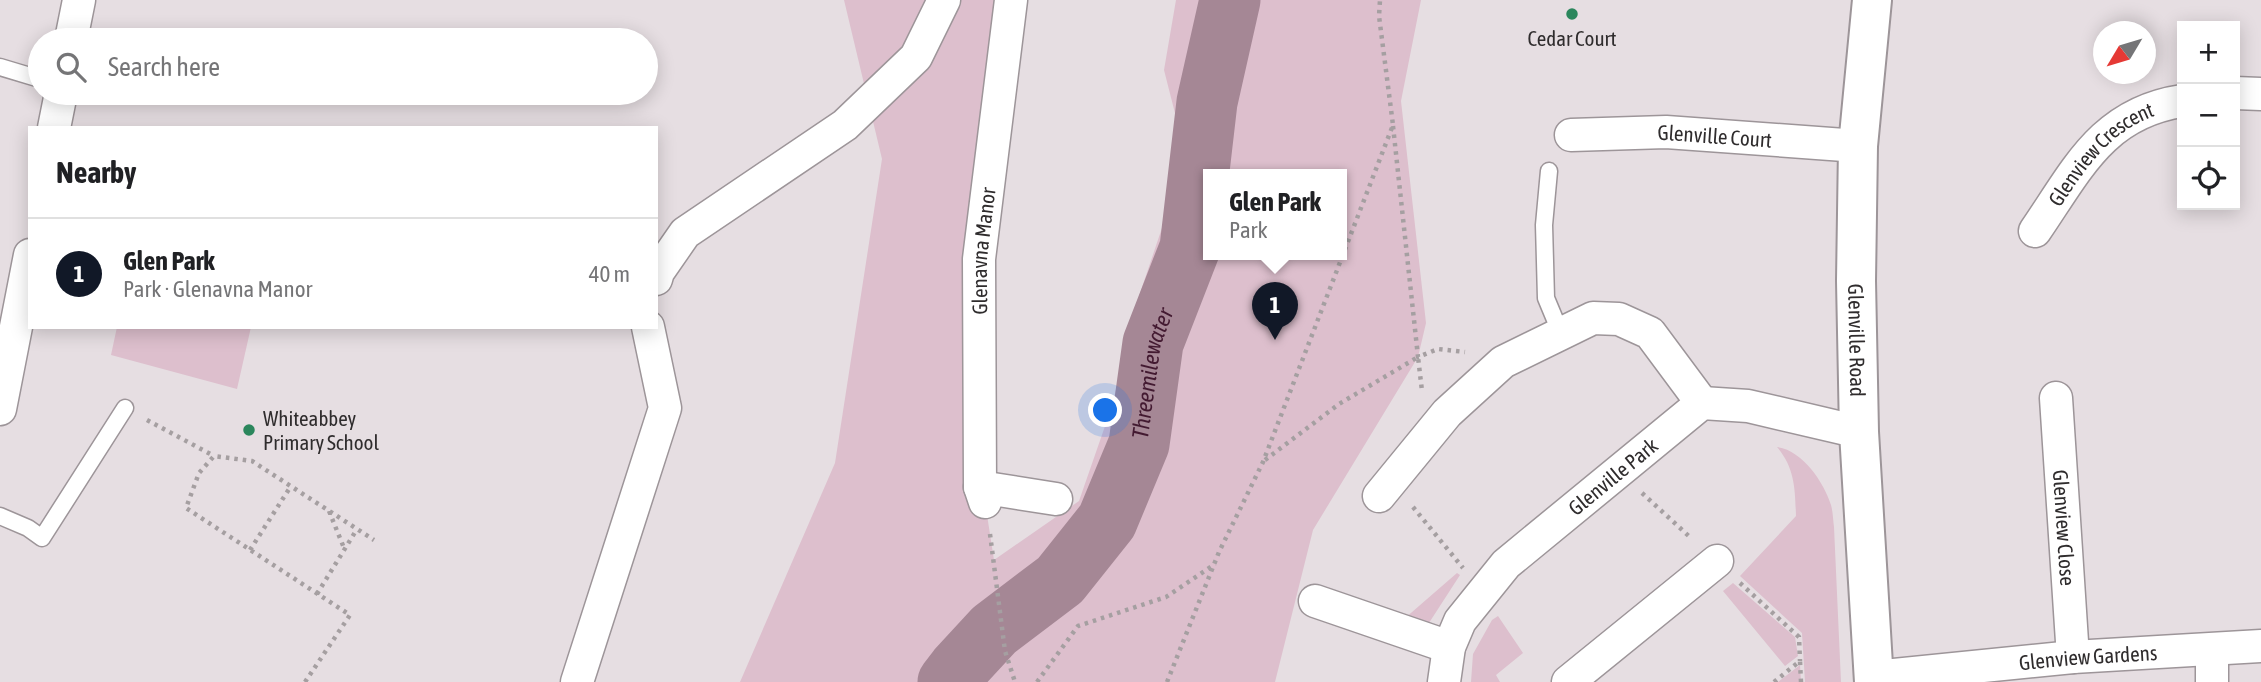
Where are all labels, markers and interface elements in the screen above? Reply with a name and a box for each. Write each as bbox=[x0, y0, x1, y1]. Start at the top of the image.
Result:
marker: Cedar Court bbox=[1564, 6, 1580, 22]
north arrow bbox=[2093, 21, 2156, 84]
map controls bbox=[2177, 21, 2240, 210]
button: + bbox=[2177, 21, 2240, 84]
place label: Cedar Court bbox=[1527, 26, 1617, 50]
search box bbox=[28, 28, 658, 105]
icon: search bbox=[52, 48, 90, 86]
text: Search here bbox=[108, 52, 220, 82]
button: − bbox=[2177, 84, 2240, 147]
street label: Glenview Crescent bbox=[2043, 97, 2157, 210]
street label: Glenville Court bbox=[1657, 120, 1773, 152]
button: locate bbox=[2177, 147, 2240, 210]
text: Nearby bbox=[56, 155, 136, 189]
popup bbox=[1203, 169, 1347, 260]
street label: Glenavna Manor bbox=[967, 185, 1000, 315]
text: Glen Park bbox=[1229, 187, 1321, 217]
text: Park bbox=[1229, 217, 1268, 243]
text: Glen Park bbox=[123, 246, 215, 276]
text: 1 bbox=[74, 261, 84, 287]
text: 40 m bbox=[589, 261, 630, 287]
text: Park · Glenavna Manor bbox=[123, 276, 312, 302]
pin: 1 bbox=[1252, 282, 1298, 340]
street label: Glenville Road bbox=[1844, 283, 1870, 397]
water label: Threemilewater bbox=[1127, 303, 1179, 440]
your location bbox=[1088, 393, 1122, 427]
place label: Whiteabbey Primary School bbox=[263, 406, 379, 454]
marker: Whiteabbey Primary School bbox=[241, 422, 257, 438]
street label: Glenville Park bbox=[1563, 433, 1662, 520]
street label: Glenview Close bbox=[2049, 469, 2080, 586]
street label: Glenview Gardens bbox=[2018, 640, 2158, 674]

